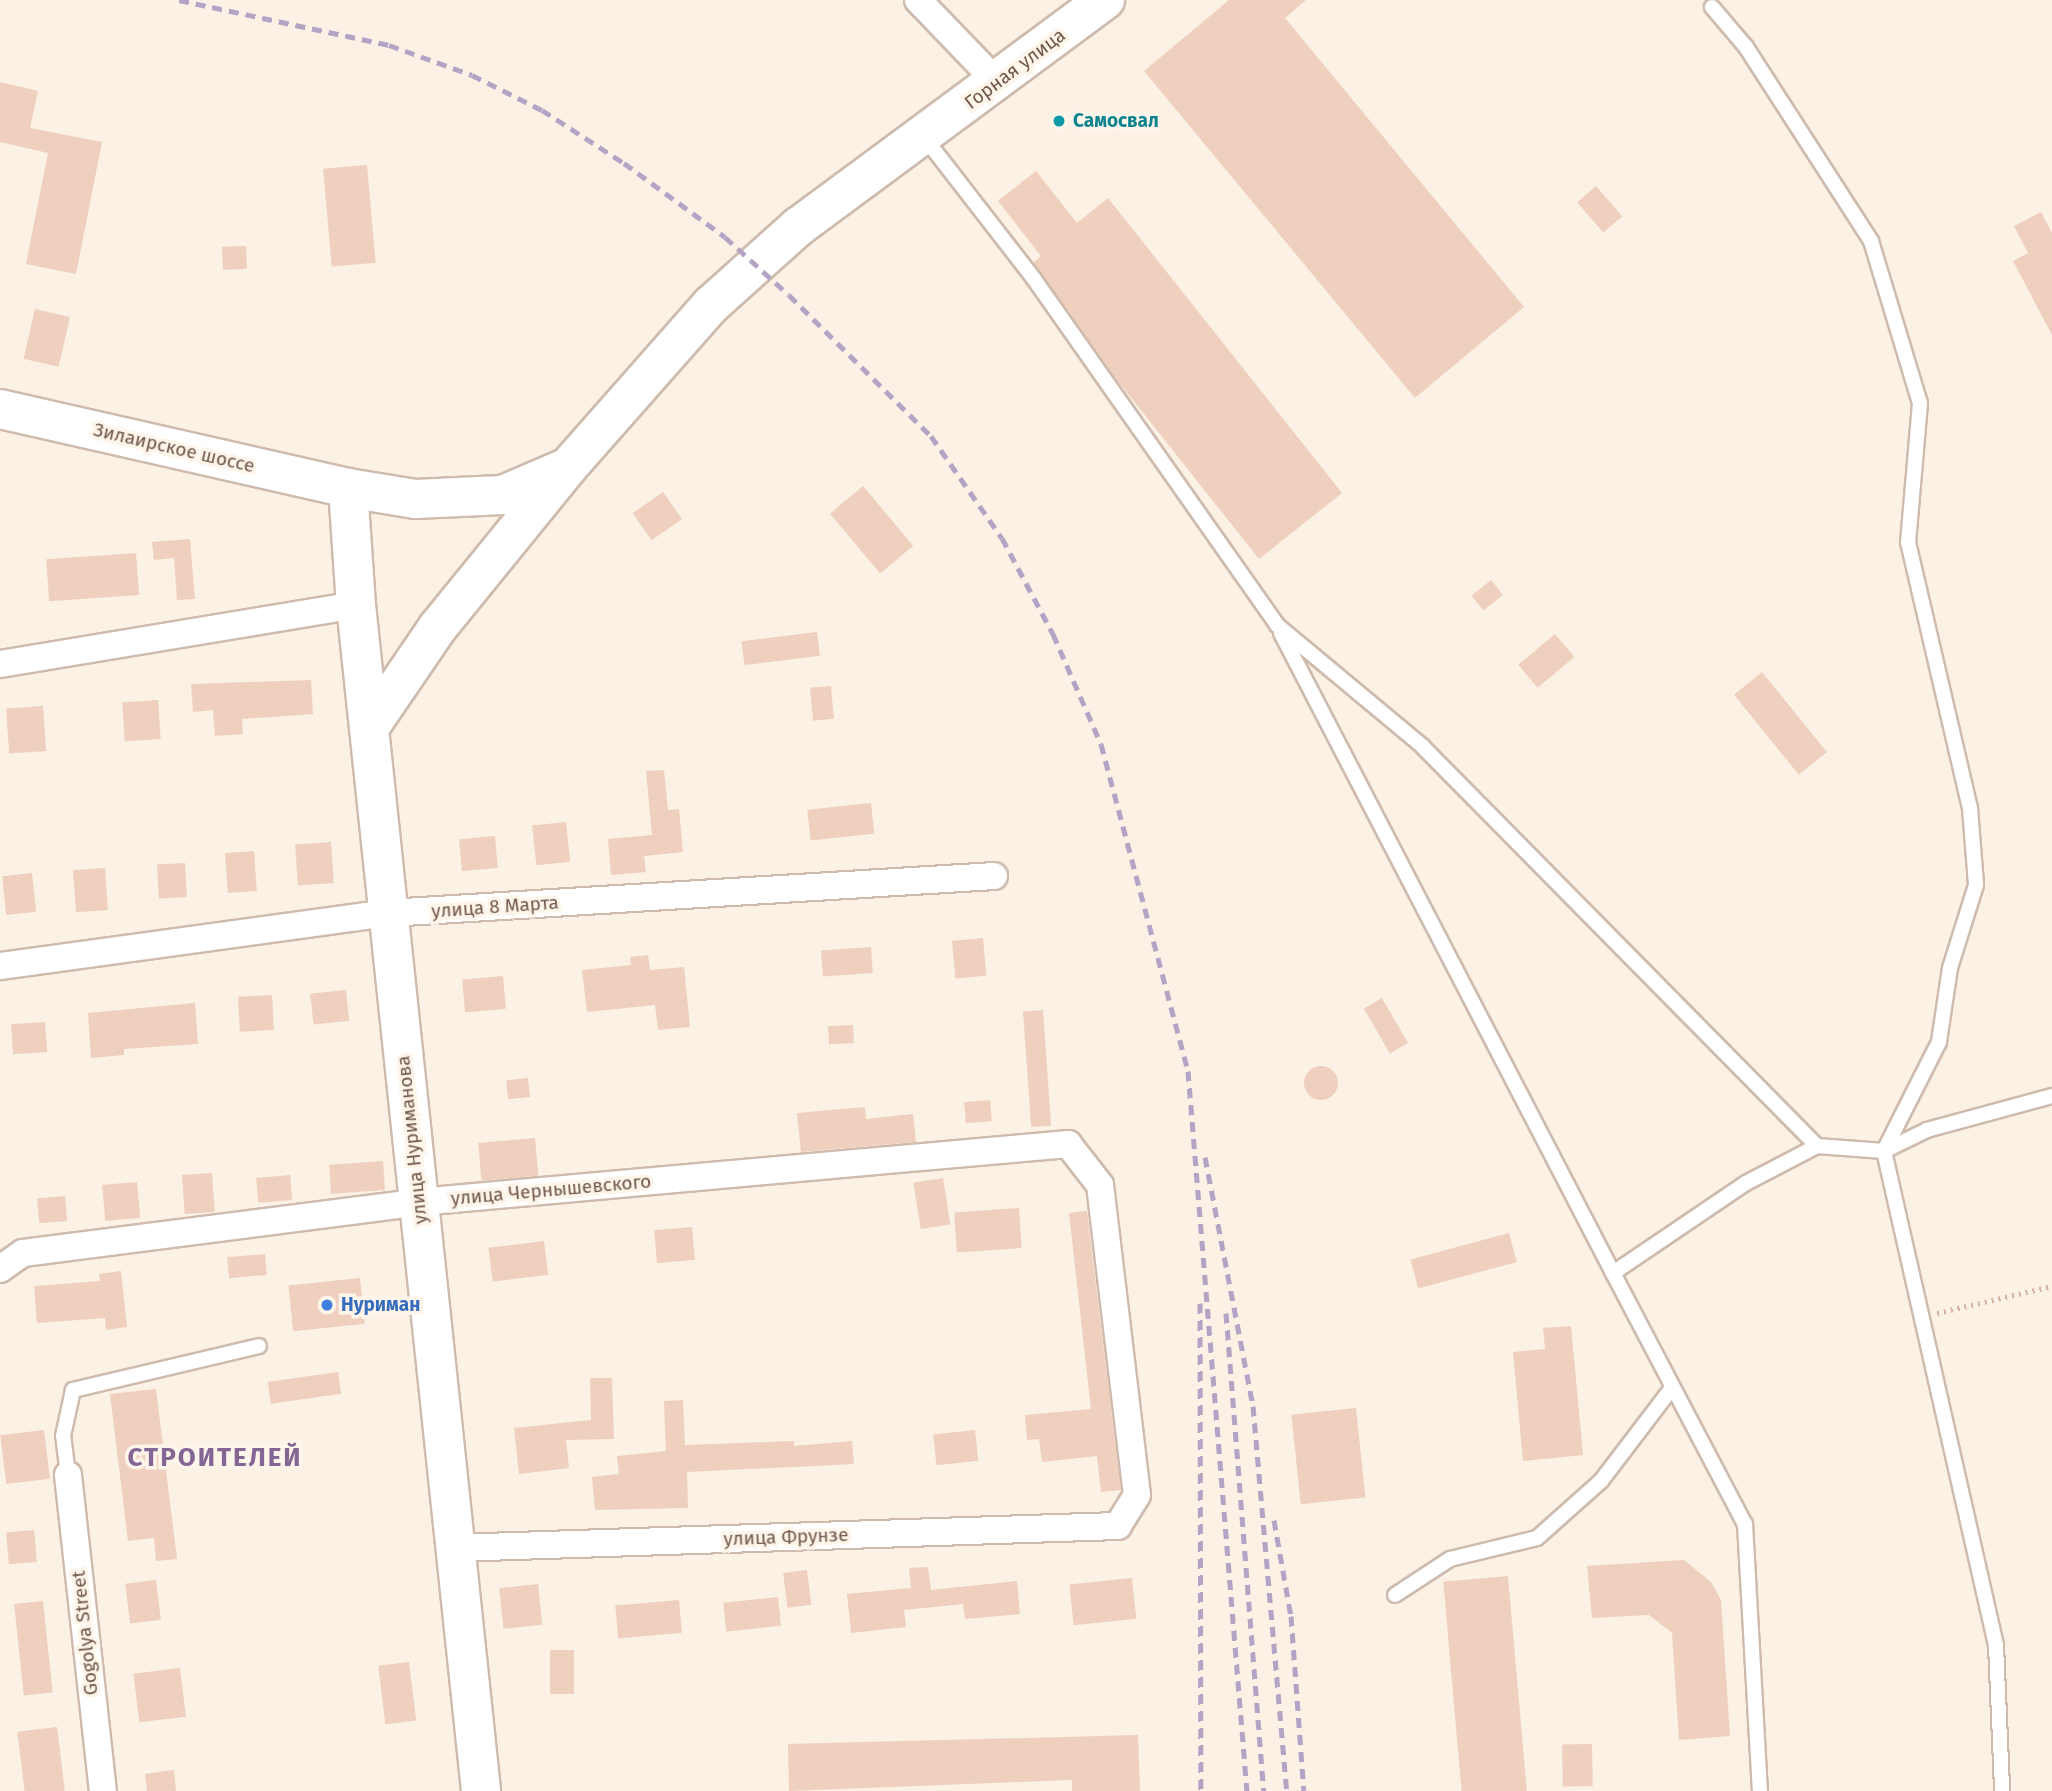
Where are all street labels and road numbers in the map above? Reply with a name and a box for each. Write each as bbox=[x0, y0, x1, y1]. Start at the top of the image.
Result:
street label: Горная улица bbox=[960, 24, 1070, 114]
street label: Зилаирское шоссе bbox=[91, 418, 257, 478]
street label: улица 8 Марта bbox=[431, 891, 559, 923]
street label: улица Нуриманова bbox=[392, 1055, 432, 1225]
street label: улица Чернышевского bbox=[450, 1170, 652, 1210]
street label: улица Фрунзе bbox=[723, 1523, 849, 1551]
street label: Gogolya Street bbox=[67, 1570, 103, 1696]

